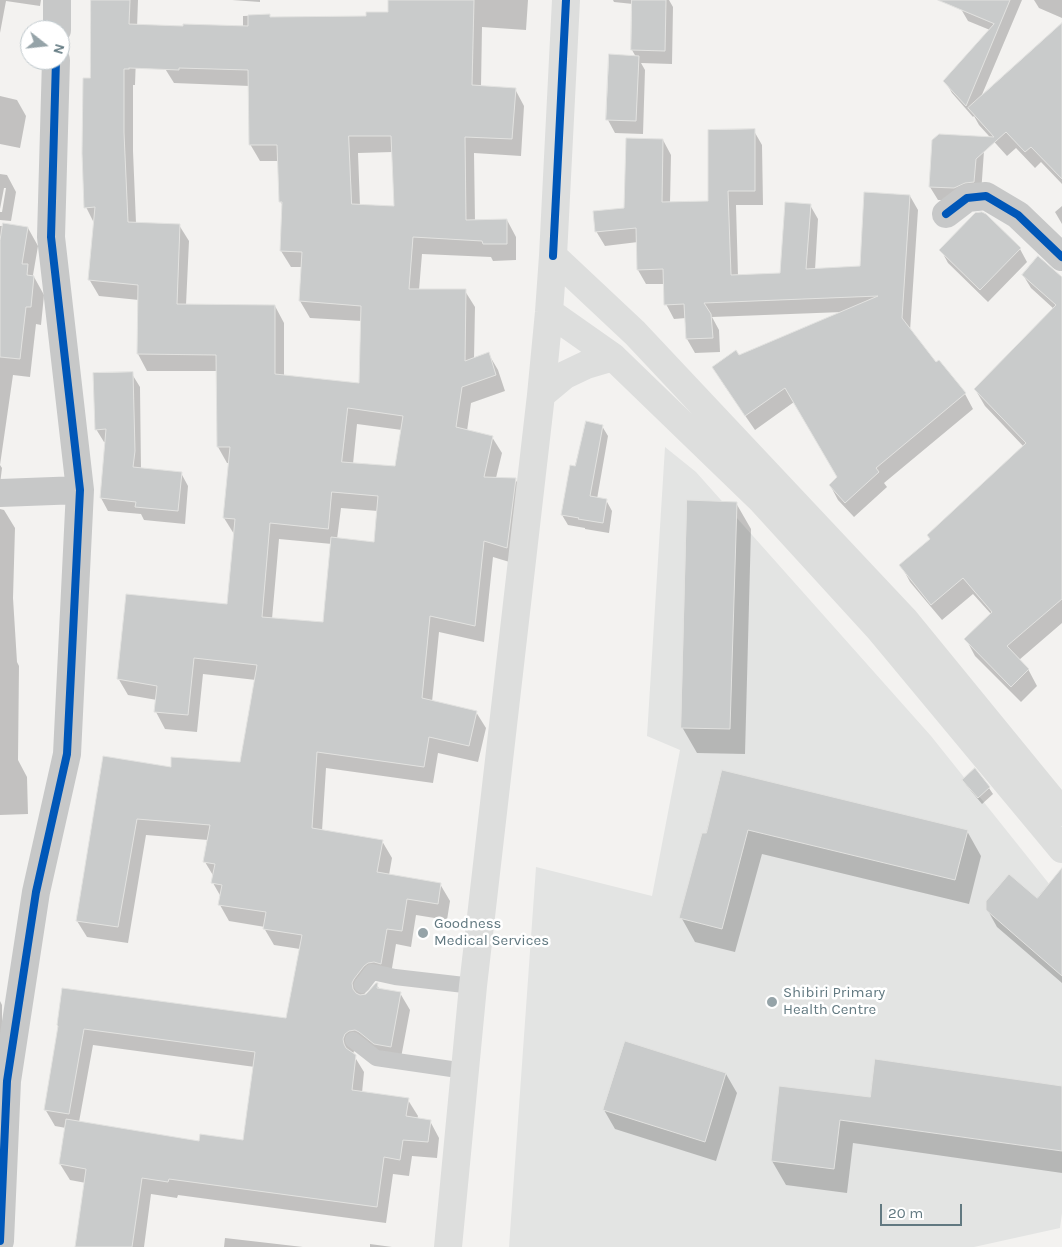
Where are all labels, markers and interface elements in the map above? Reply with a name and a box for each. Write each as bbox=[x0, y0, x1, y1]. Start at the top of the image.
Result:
north arrow bbox=[20, 20, 70, 70]
text: N bbox=[49, 42, 68, 56]
place label: Goodness Medical Services bbox=[434, 915, 549, 950]
marker: Goodness Medical Services bbox=[416, 926, 430, 940]
place label: Shibiri Primary Health Centre bbox=[783, 984, 885, 1019]
marker: Shibiri Primary Health Centre bbox=[765, 995, 779, 1009]
scale bar bbox=[882, 1194, 964, 1226]
text: 20 m bbox=[888, 1204, 923, 1222]

